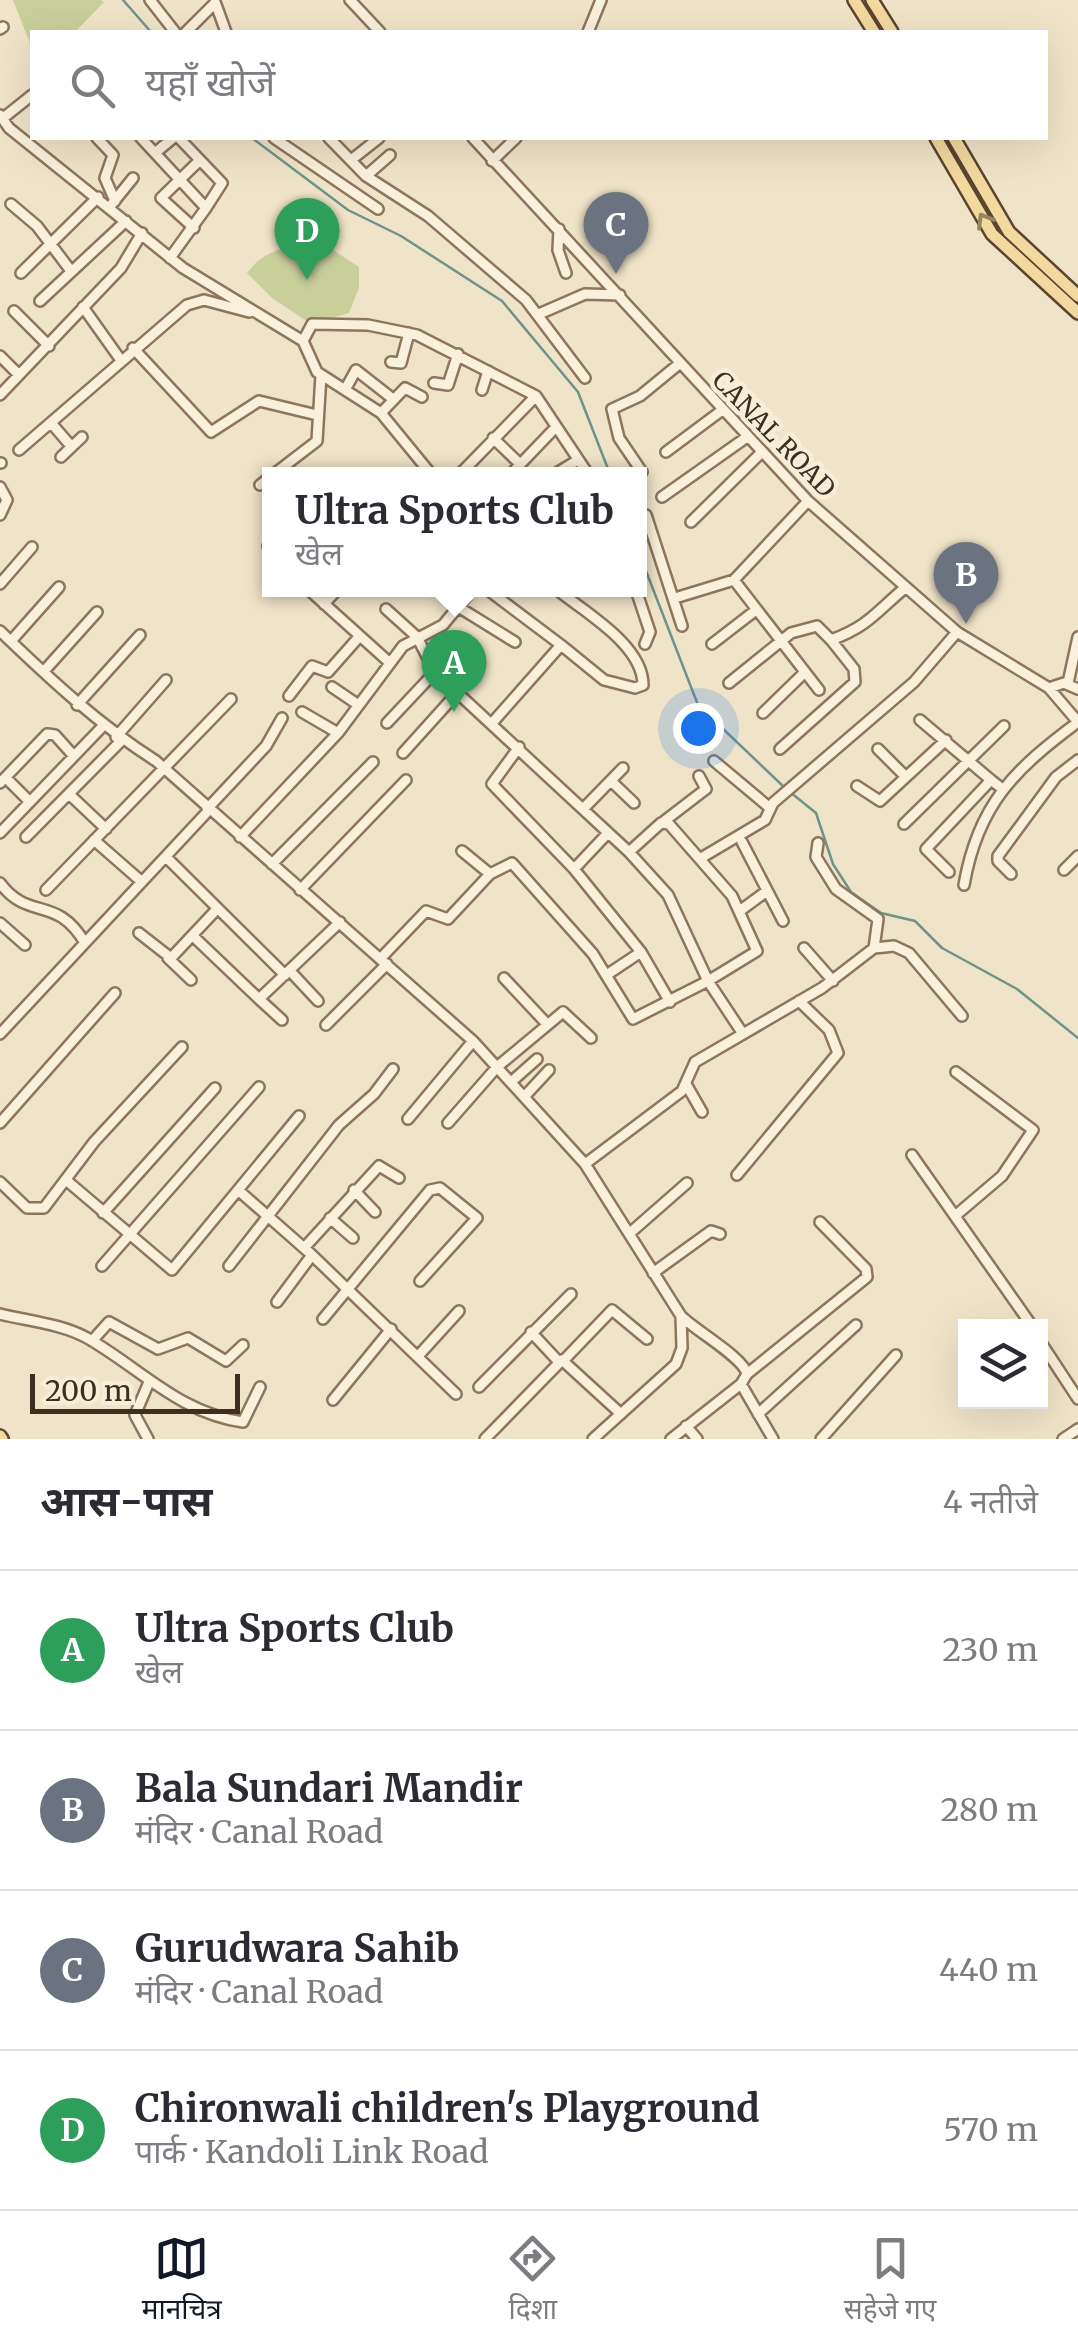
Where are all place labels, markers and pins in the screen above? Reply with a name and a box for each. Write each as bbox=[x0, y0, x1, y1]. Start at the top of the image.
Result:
pin: C bbox=[584, 192, 648, 274]
pin: D bbox=[274, 198, 340, 280]
pin: B bbox=[934, 542, 998, 624]
pin: A bbox=[422, 630, 486, 712]

